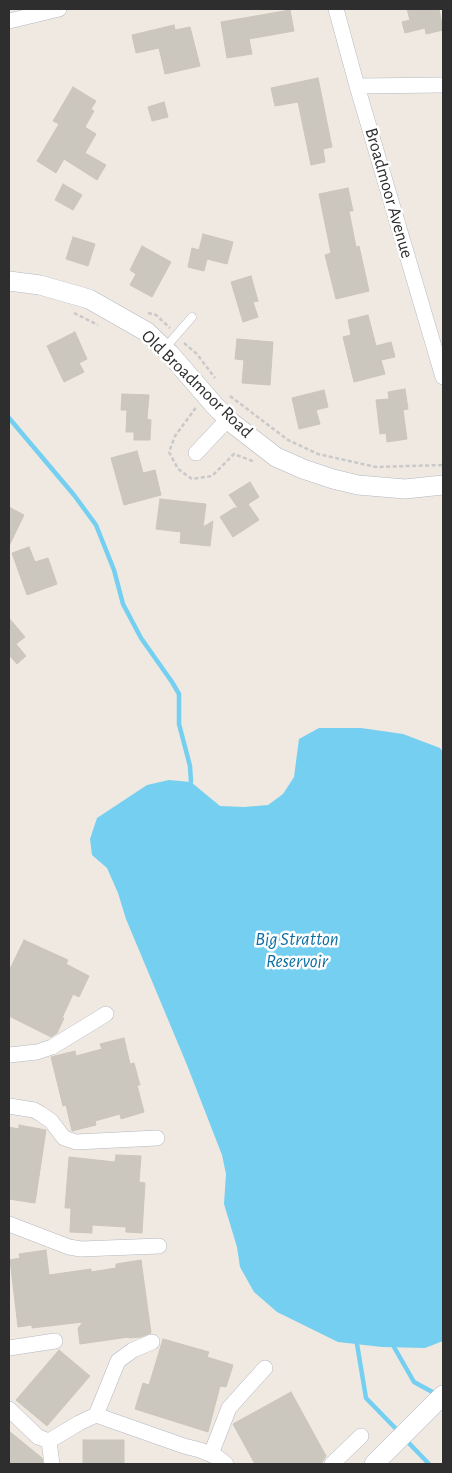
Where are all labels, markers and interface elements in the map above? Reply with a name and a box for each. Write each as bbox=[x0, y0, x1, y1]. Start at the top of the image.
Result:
street label: Broadmoor Avenue bbox=[360, 125, 418, 261]
street label: Old Broadmoor Road bbox=[137, 325, 257, 443]
water label: Big Stratton Reservoir bbox=[255, 928, 339, 972]

